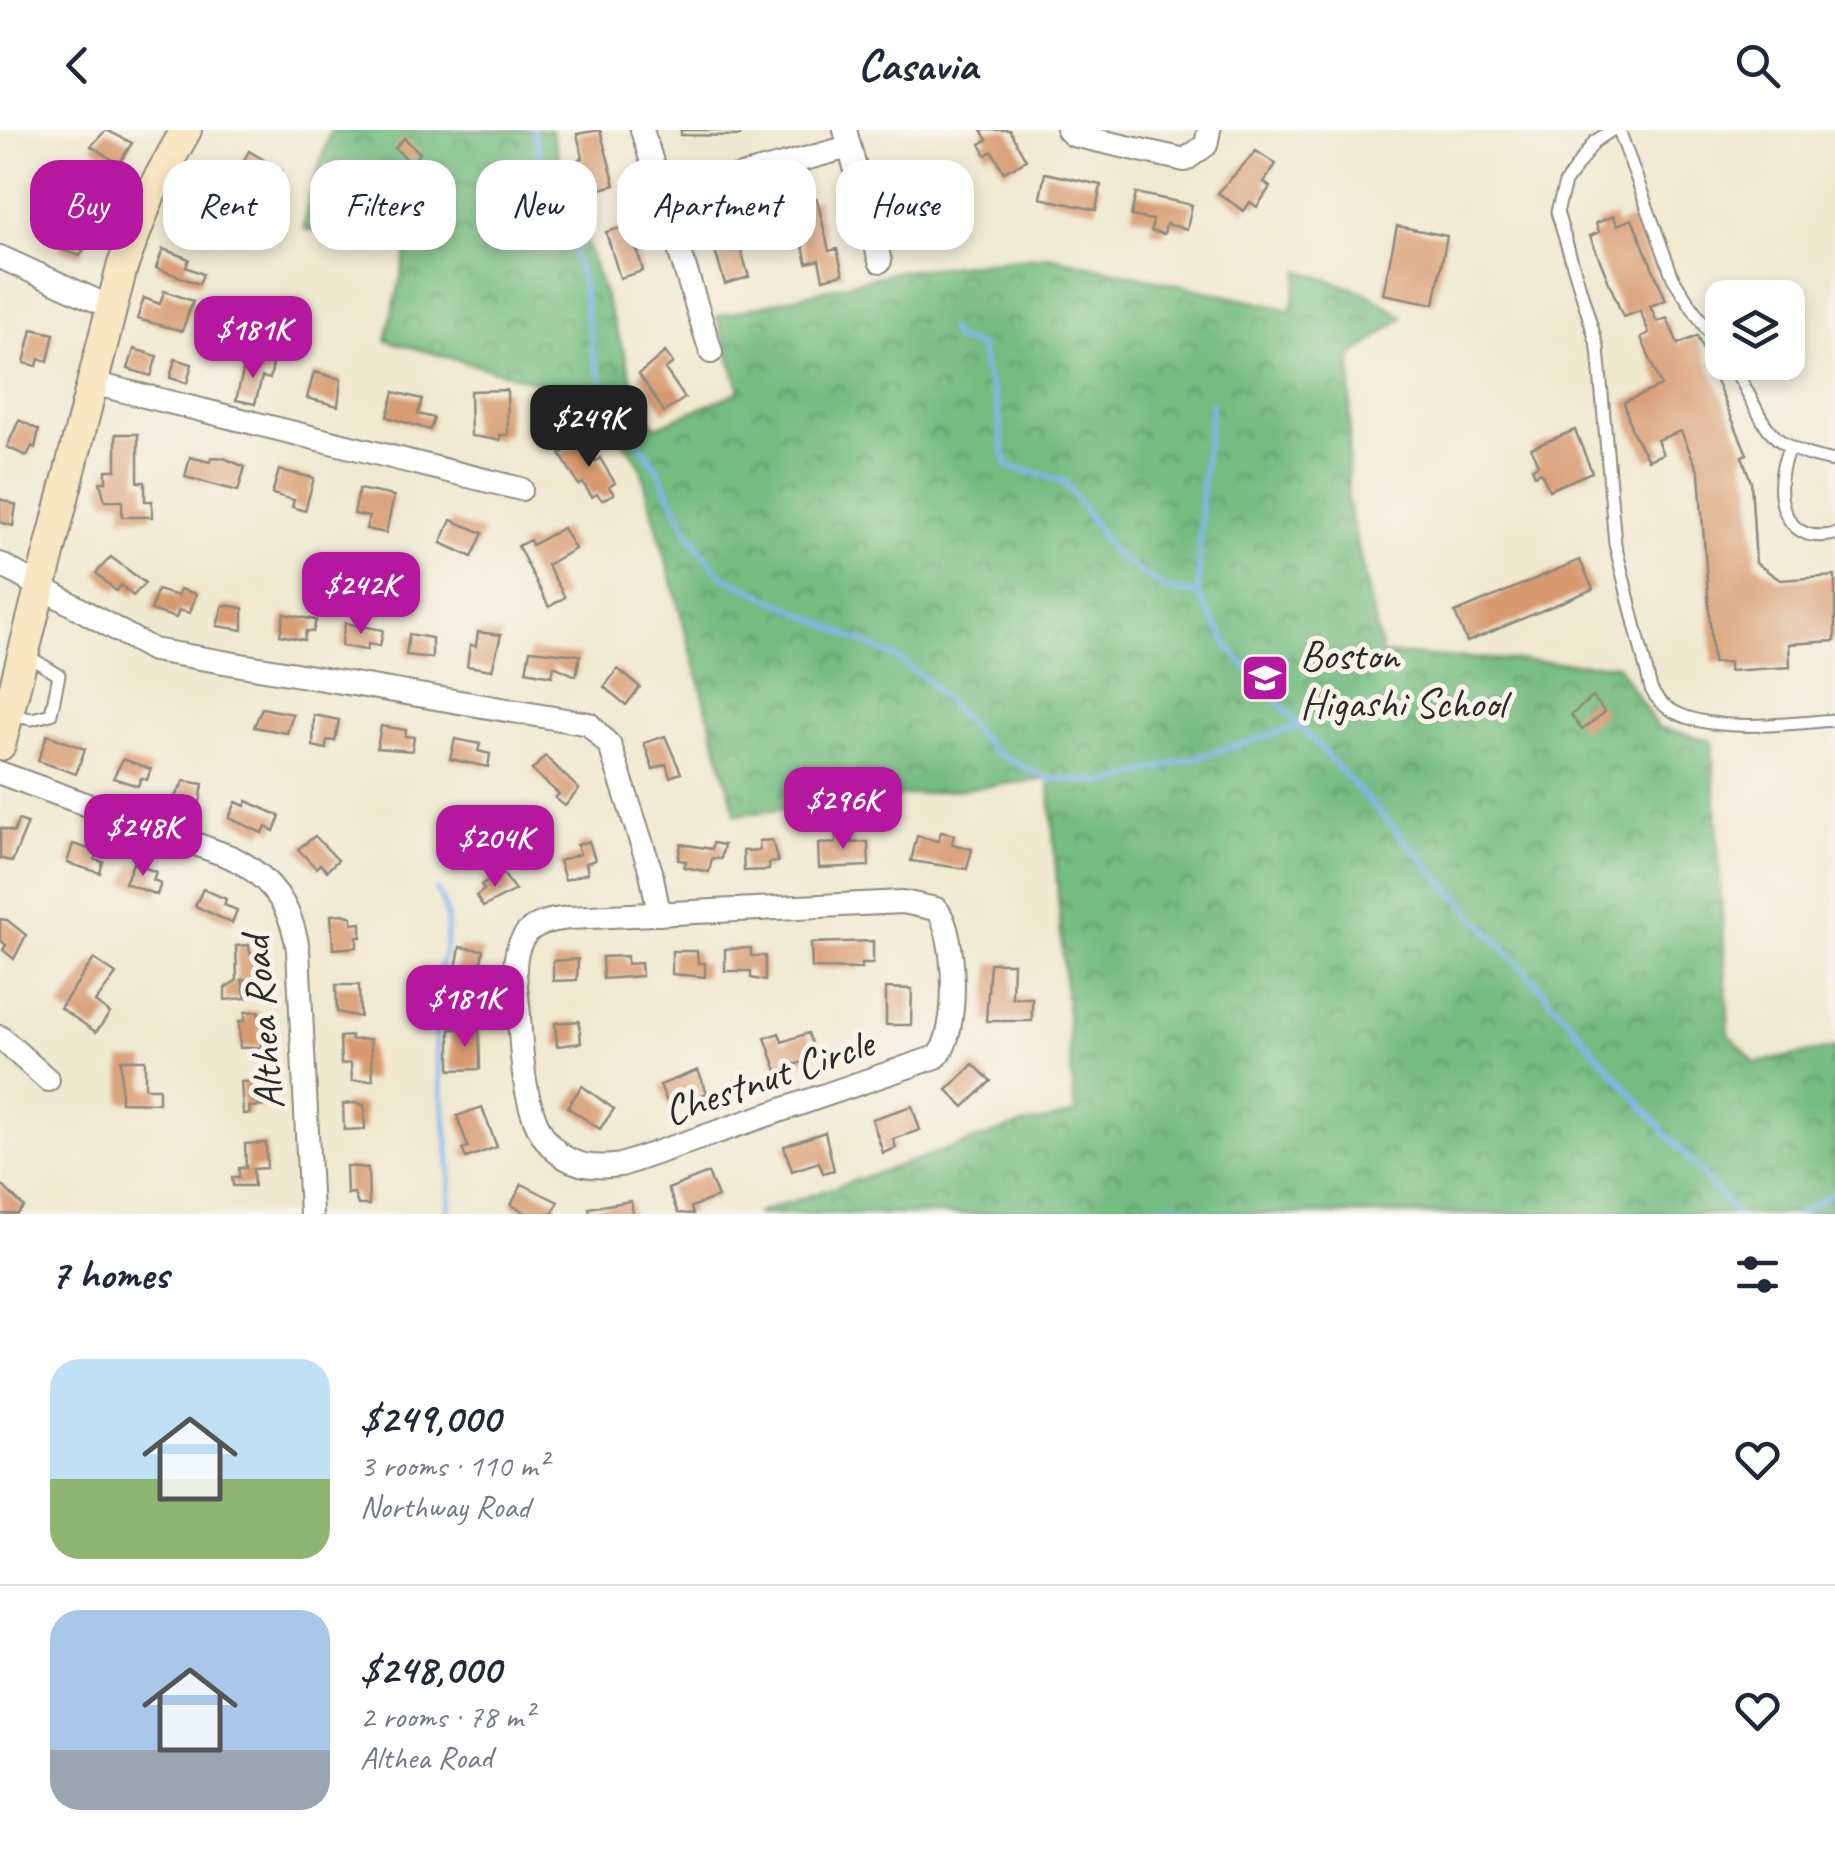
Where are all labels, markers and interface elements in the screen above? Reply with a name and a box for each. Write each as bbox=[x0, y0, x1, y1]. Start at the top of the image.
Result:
text: Casavia bbox=[858, 37, 977, 94]
icon: back bbox=[50, 38, 105, 93]
icon: search bbox=[1730, 38, 1785, 93]
chip: Buy bbox=[30, 160, 143, 250]
chip: Rent bbox=[163, 160, 290, 250]
chip: Filters bbox=[310, 160, 456, 250]
chip: New bbox=[476, 160, 597, 250]
chip: Apartment bbox=[617, 160, 816, 250]
chip: House bbox=[836, 160, 974, 250]
map controls bbox=[1705, 280, 1805, 380]
button: layers bbox=[1705, 280, 1805, 380]
pin: $181K bbox=[183, 296, 323, 381]
text: $181K bbox=[216, 308, 290, 349]
pin: $249K bbox=[519, 385, 659, 470]
text: $249K bbox=[552, 397, 626, 438]
pin: $242K bbox=[291, 552, 431, 637]
text: $242K bbox=[324, 564, 398, 605]
place label: Boston Higashi School bbox=[1300, 629, 1512, 730]
school or university icon: Boston Higashi School bbox=[1239, 652, 1291, 704]
pin: $296K bbox=[773, 767, 913, 852]
text: $296K bbox=[806, 779, 880, 820]
pin: $248K bbox=[73, 794, 213, 879]
pin: $204K bbox=[425, 805, 565, 890]
text: $248K bbox=[106, 806, 180, 847]
text: $204K bbox=[458, 817, 532, 858]
street label: Althea Road bbox=[228, 928, 296, 1112]
pin: $181K bbox=[395, 965, 535, 1050]
text: $181K bbox=[428, 977, 502, 1018]
street label: Chestnut Circle bbox=[657, 1016, 883, 1138]
icon: filters bbox=[1730, 1247, 1785, 1302]
text: 7 homes bbox=[50, 1248, 168, 1301]
text: $249,000 bbox=[360, 1392, 500, 1445]
icon: home bbox=[130, 1399, 250, 1519]
icon: heart bbox=[1730, 1432, 1785, 1487]
text: 3 rooms · 110 m² bbox=[360, 1445, 547, 1486]
text: Northway Road bbox=[360, 1486, 530, 1527]
text: $248,000 bbox=[360, 1643, 501, 1696]
icon: home bbox=[130, 1650, 250, 1770]
icon: heart bbox=[1730, 1683, 1785, 1738]
text: 2 rooms · 78 m² bbox=[360, 1696, 533, 1737]
text: Althea Road bbox=[360, 1737, 492, 1778]

